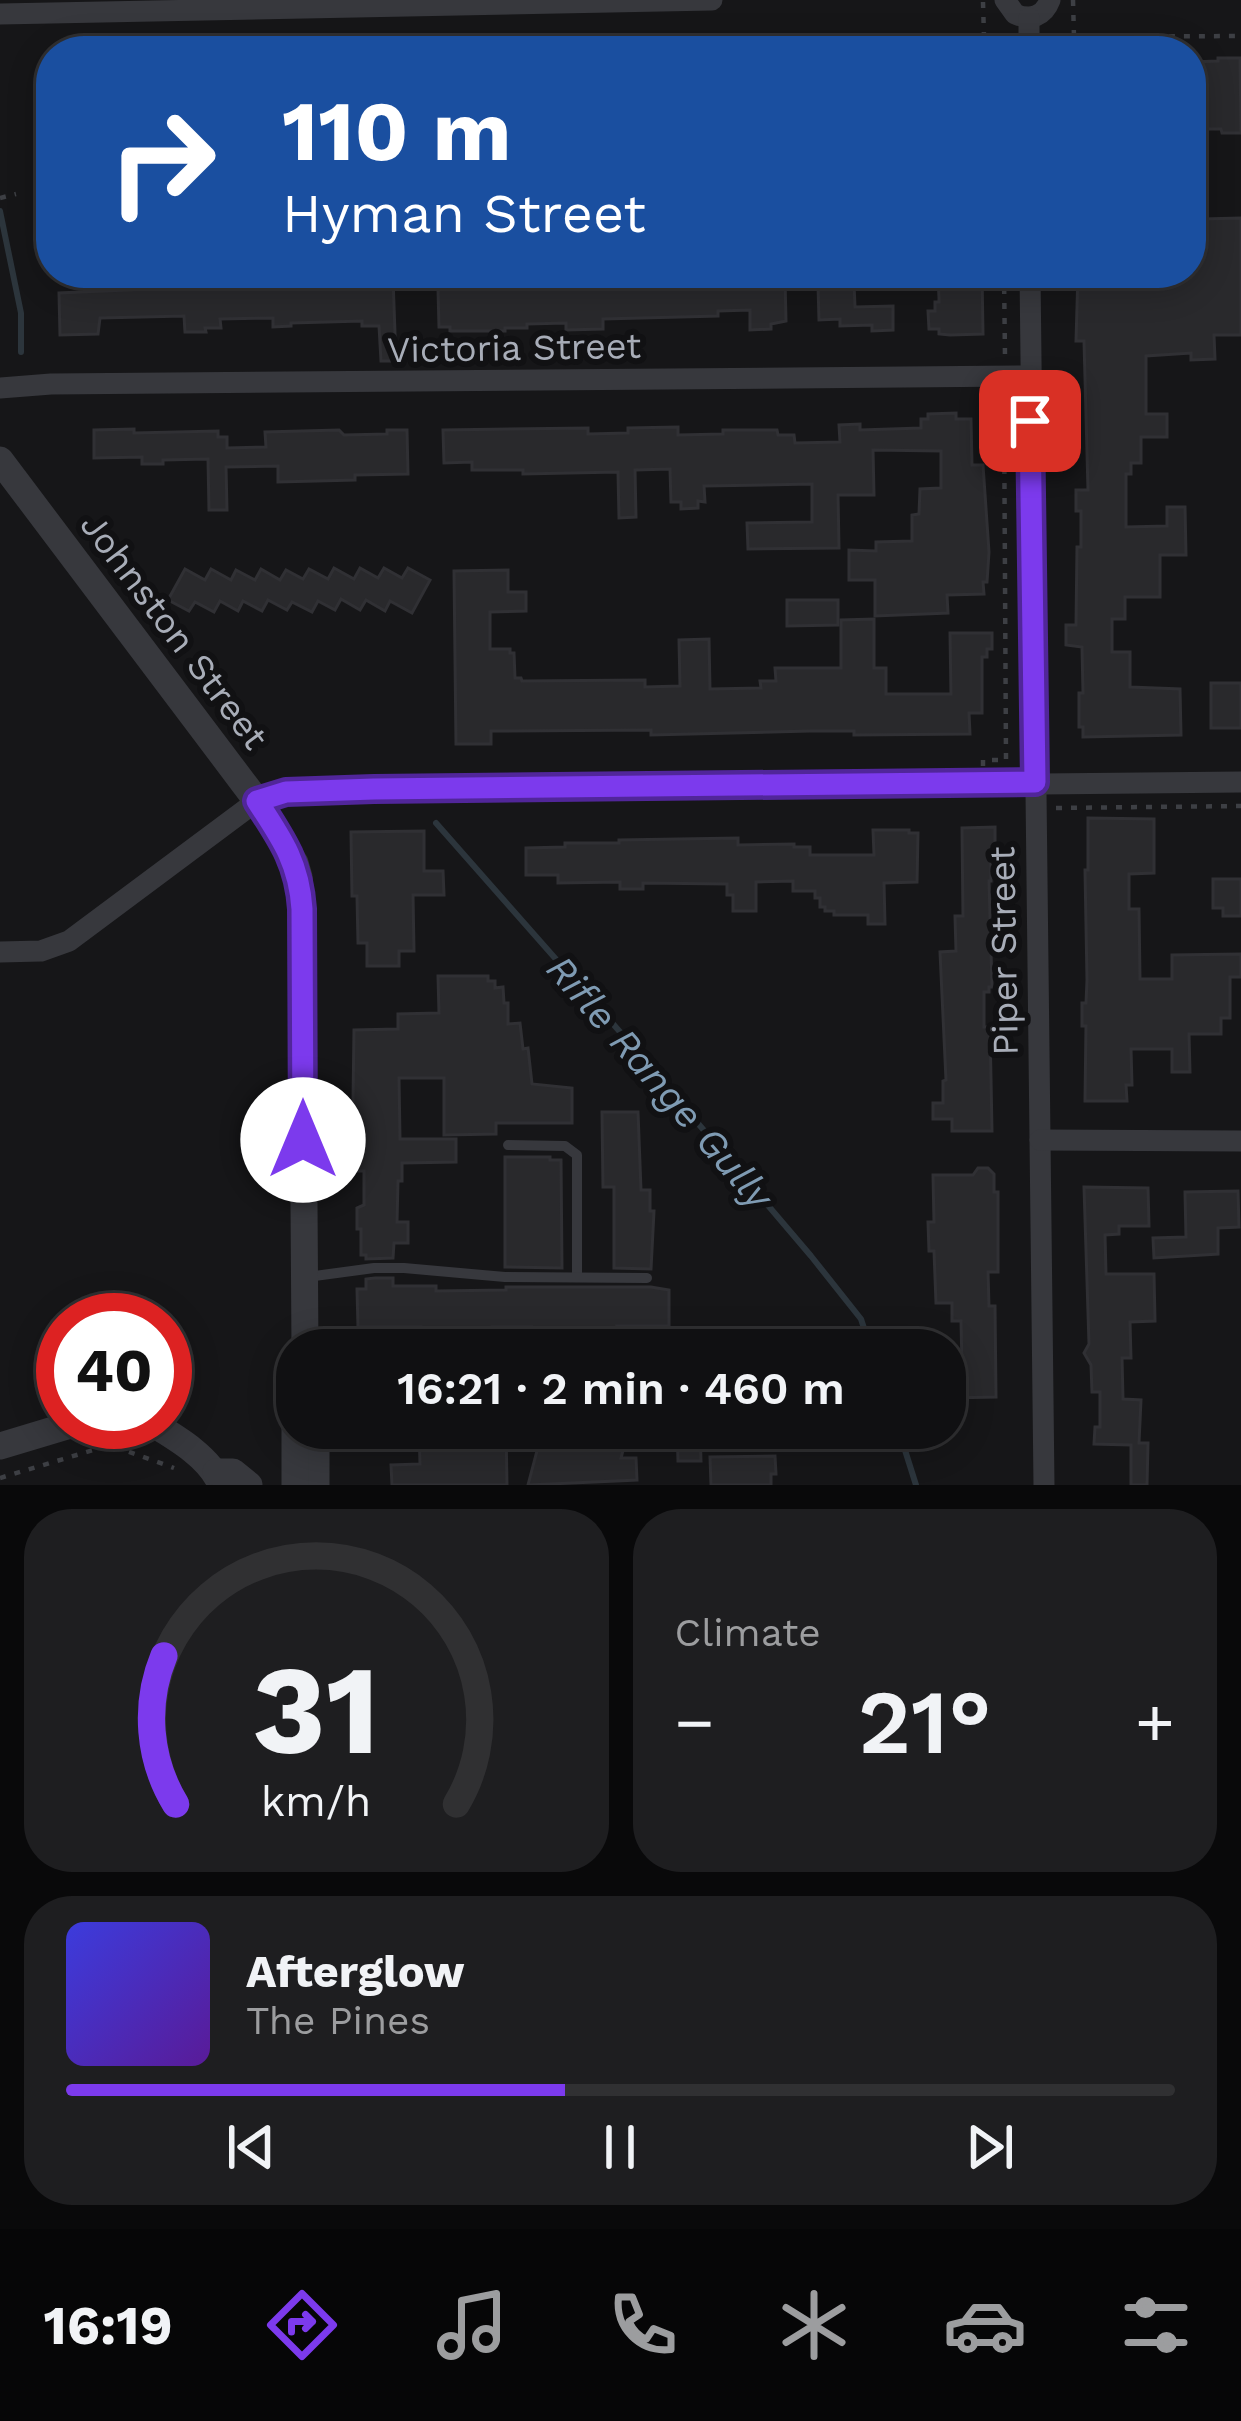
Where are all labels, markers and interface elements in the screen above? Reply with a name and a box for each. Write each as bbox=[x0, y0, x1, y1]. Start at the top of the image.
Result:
text: 110 m bbox=[282, 82, 512, 180]
icon: right bbox=[84, 84, 240, 240]
text: Hyman Street bbox=[282, 182, 646, 245]
street label: Victoria Street bbox=[387, 325, 641, 371]
pin bbox=[979, 370, 1081, 472]
icon: arrive bbox=[997, 388, 1063, 454]
street label: Johnston Street bbox=[72, 505, 276, 757]
street label: Piper Street bbox=[981, 846, 1027, 1056]
water label: Rifle Range Gully bbox=[538, 946, 784, 1220]
position arrow bbox=[240, 1077, 366, 1203]
speed limit sign: 40 bbox=[36, 1293, 192, 1449]
text: 16:21 · 2 min · 460 m bbox=[397, 1362, 845, 1415]
text: Climate bbox=[675, 1610, 821, 1655]
text: 31 bbox=[252, 1637, 380, 1783]
text: 21° bbox=[858, 1669, 992, 1775]
text: − bbox=[675, 1684, 714, 1761]
text: + bbox=[1135, 1684, 1175, 1761]
text: km/h bbox=[261, 1775, 371, 1825]
text: Afterglow bbox=[246, 1945, 465, 1998]
text: The Pines bbox=[246, 1998, 430, 2043]
icon: previous bbox=[218, 2114, 284, 2180]
icon: pause bbox=[587, 2114, 653, 2180]
icon: next bbox=[957, 2114, 1023, 2180]
icon: directions bbox=[260, 2283, 344, 2367]
icon: music bbox=[430, 2283, 514, 2367]
icon: phone bbox=[601, 2283, 685, 2367]
icon: climate bbox=[772, 2283, 856, 2367]
icon: car bbox=[943, 2283, 1027, 2367]
icon: filters bbox=[1114, 2283, 1198, 2367]
text: 16:19 bbox=[43, 2294, 173, 2357]

